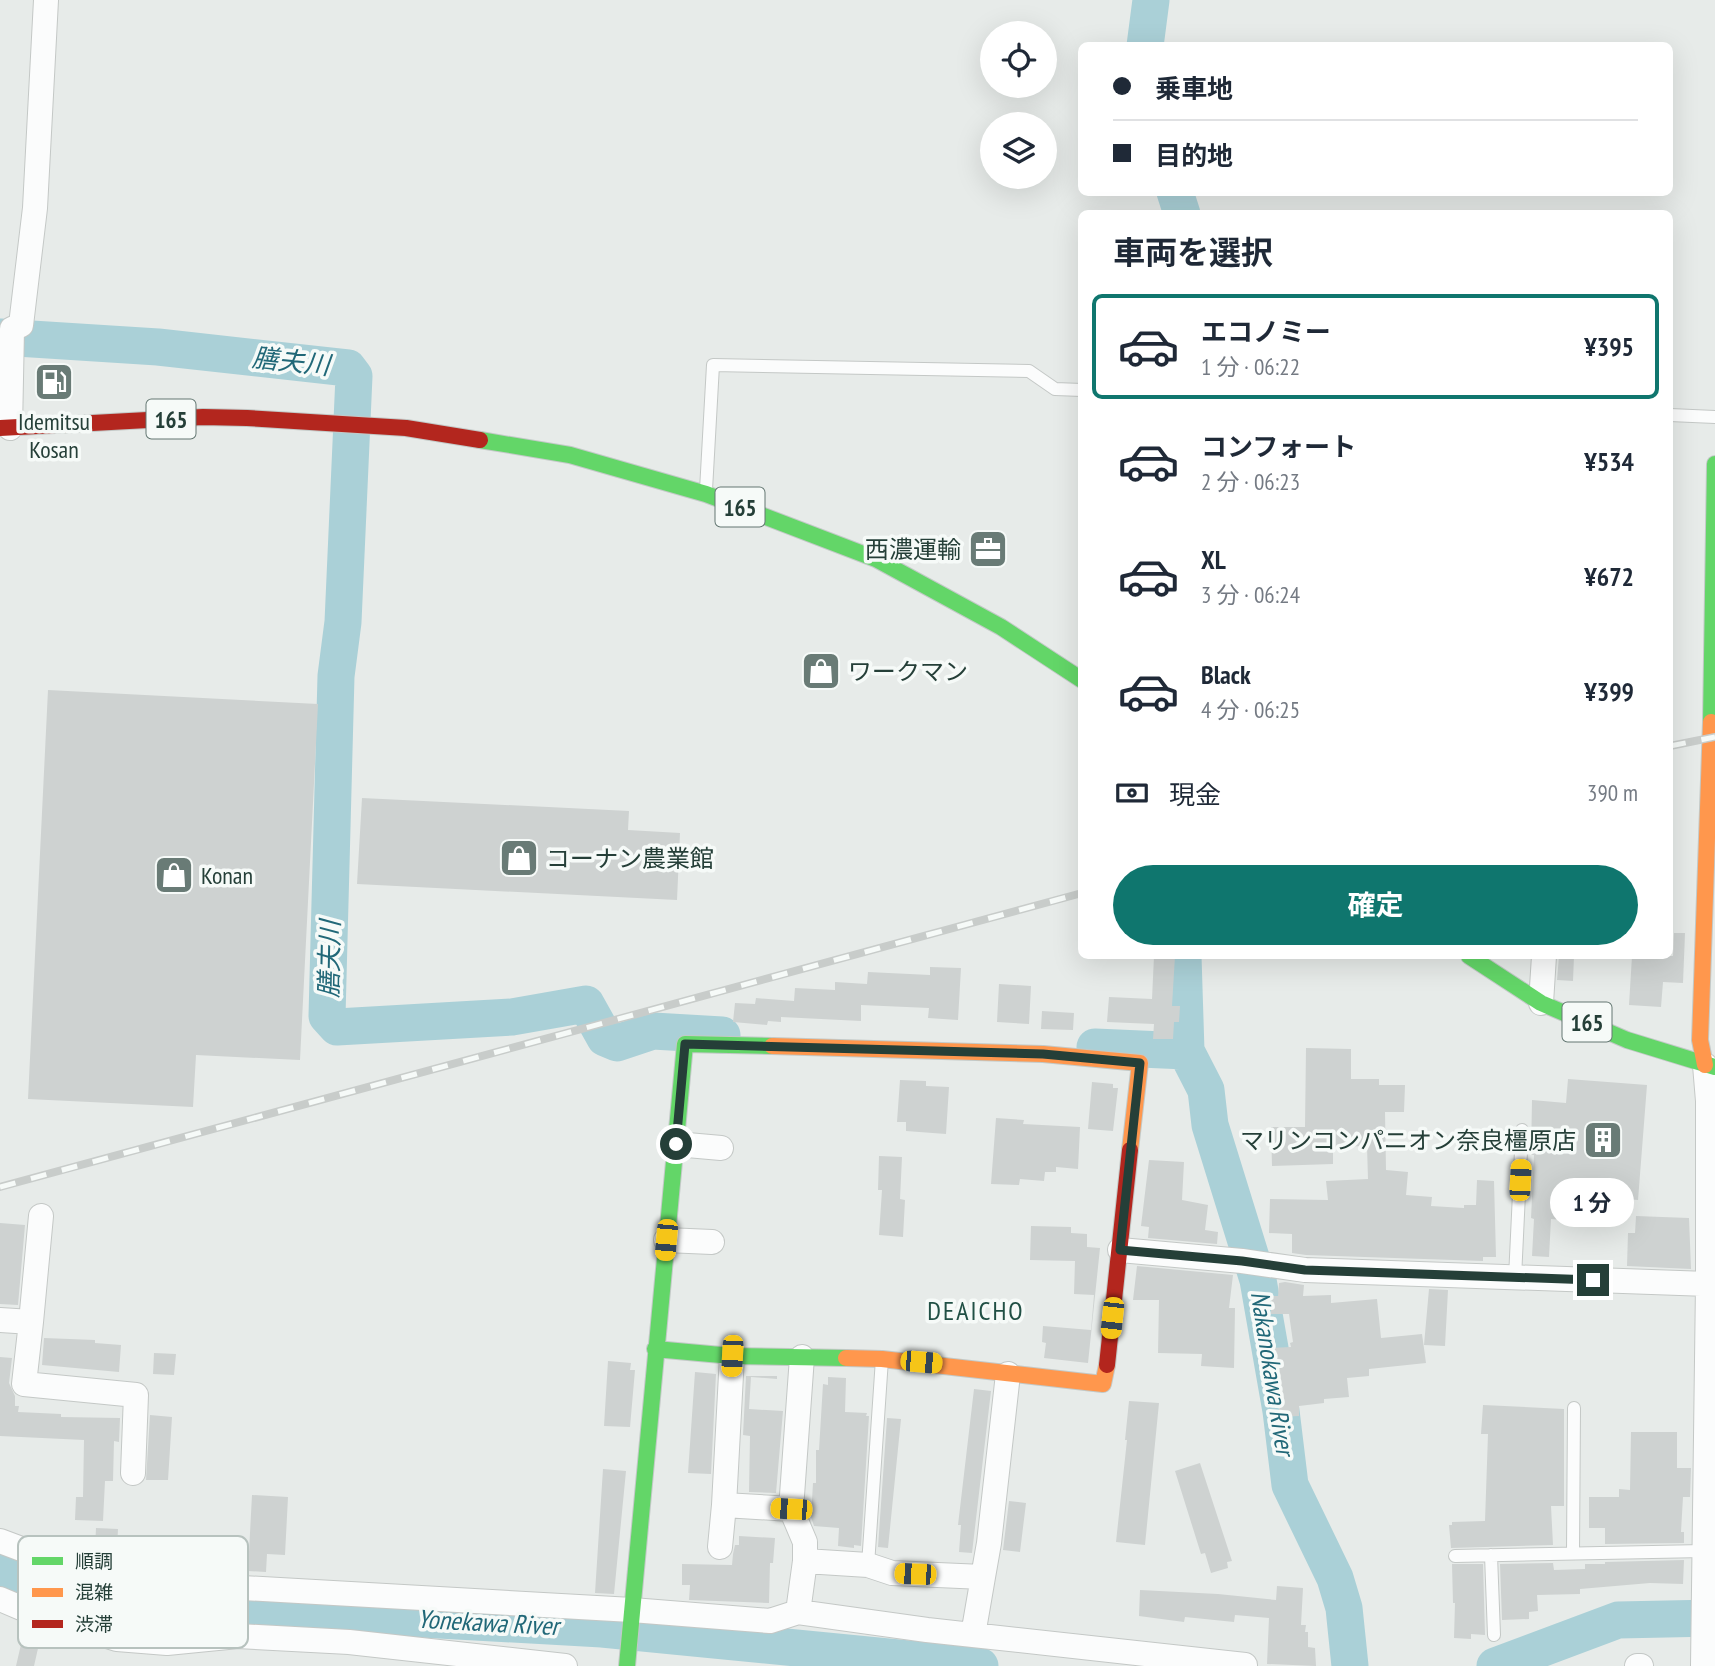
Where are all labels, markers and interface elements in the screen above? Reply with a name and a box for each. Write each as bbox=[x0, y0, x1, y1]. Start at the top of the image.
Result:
map controls bbox=[980, 21, 1057, 189]
button: locate bbox=[980, 21, 1057, 98]
text: 乗車地 bbox=[1155, 72, 1233, 105]
button: layers bbox=[980, 112, 1057, 189]
text: 目的地 bbox=[1155, 139, 1233, 172]
text: 車両を選択 bbox=[1113, 231, 1273, 273]
icon: car bbox=[1117, 315, 1180, 378]
text: エコノミー bbox=[1201, 315, 1331, 348]
text: ¥395 bbox=[1584, 330, 1634, 363]
water label: 膳夫川 bbox=[250, 341, 334, 382]
text: 1 分 · 06:22 bbox=[1201, 352, 1300, 381]
fuel station icon: Idemitsu Kosan bbox=[33, 361, 75, 403]
road number: 165 bbox=[146, 400, 196, 438]
place label: Idemitsu Kosan bbox=[18, 406, 90, 465]
icon: car bbox=[1117, 430, 1180, 493]
text: コンフォート bbox=[1201, 430, 1356, 463]
text: ¥534 bbox=[1584, 445, 1634, 478]
text: 2 分 · 06:23 bbox=[1201, 467, 1300, 496]
road number: 165 bbox=[716, 488, 764, 526]
office icon: 西濃運輸 bbox=[967, 528, 1009, 570]
place label: 西濃運輸 bbox=[865, 534, 961, 565]
text: XL bbox=[1201, 543, 1226, 576]
icon: car bbox=[1117, 545, 1180, 608]
text: ¥672 bbox=[1584, 560, 1634, 593]
text: 3 分 · 06:24 bbox=[1201, 580, 1300, 609]
shop icon: ワークマン bbox=[800, 650, 842, 692]
place label: ワークマン bbox=[848, 656, 968, 687]
text: Black bbox=[1201, 658, 1251, 691]
icon: car bbox=[1117, 660, 1180, 723]
text: ¥399 bbox=[1584, 675, 1634, 708]
text: 4 分 · 06:25 bbox=[1201, 695, 1300, 724]
icon: cash bbox=[1113, 774, 1151, 812]
text: 現金 bbox=[1169, 778, 1221, 811]
text: 390 m bbox=[1587, 778, 1638, 807]
shop icon: コーナン農業館 bbox=[498, 837, 540, 879]
place label: コーナン農業館 bbox=[546, 843, 714, 874]
shop icon: Konan bbox=[153, 854, 195, 896]
place label: Konan bbox=[201, 860, 253, 891]
button: 確定 bbox=[1113, 865, 1638, 945]
water label: 膳夫川 bbox=[312, 917, 346, 998]
road number: 165 bbox=[1562, 1002, 1612, 1042]
building icon: マリンコンパニオン奈良橿原店 bbox=[1582, 1119, 1624, 1161]
place label: マリンコンパニオン奈良橿原店 bbox=[1240, 1125, 1576, 1156]
route start bbox=[660, 1128, 692, 1160]
car bbox=[1509, 1158, 1532, 1202]
callout: 1 分 bbox=[1551, 1178, 1635, 1228]
text: 1 分 bbox=[1573, 1188, 1611, 1217]
car bbox=[654, 1218, 679, 1262]
route end bbox=[1577, 1264, 1609, 1296]
water label: Nakanokawa River bbox=[1244, 1289, 1303, 1461]
district label: DEAICHO bbox=[927, 1294, 1025, 1327]
car bbox=[1100, 1296, 1125, 1340]
car bbox=[721, 1334, 744, 1378]
car bbox=[900, 1350, 943, 1374]
car bbox=[770, 1497, 813, 1521]
legend bbox=[18, 1536, 248, 1648]
text: 順調 bbox=[75, 1549, 113, 1573]
car bbox=[894, 1563, 937, 1585]
text: 混雑 bbox=[75, 1580, 113, 1604]
water label: Yonekawa River bbox=[417, 1602, 563, 1642]
text: 渋滞 bbox=[75, 1612, 113, 1636]

